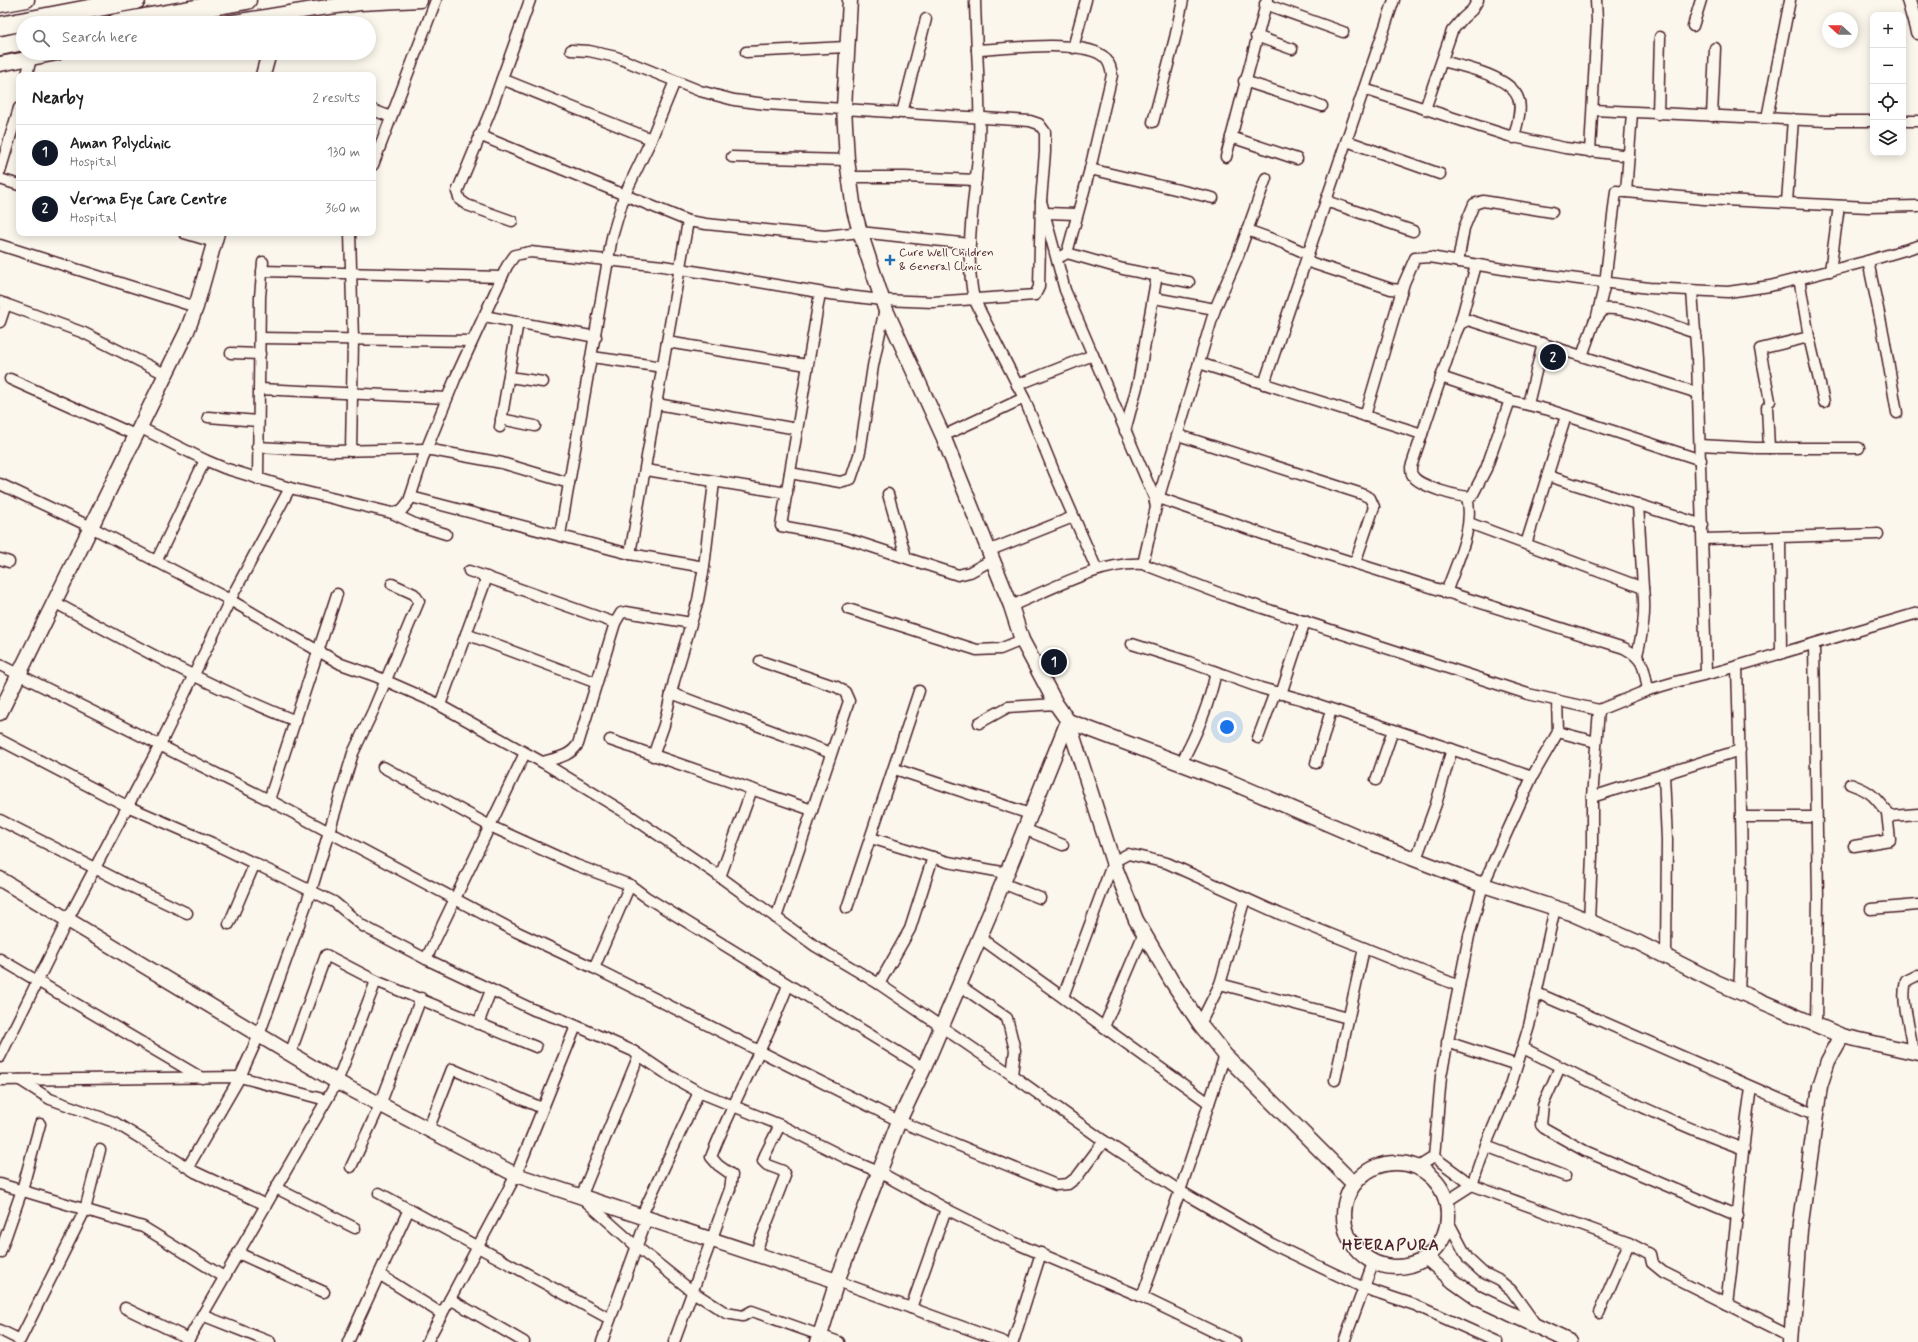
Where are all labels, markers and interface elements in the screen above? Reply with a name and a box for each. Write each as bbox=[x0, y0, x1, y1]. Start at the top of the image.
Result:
north arrow bbox=[1822, 12, 1858, 48]
map controls bbox=[1870, 12, 1906, 156]
button: + bbox=[1870, 12, 1906, 48]
search box bbox=[16, 16, 376, 60]
icon: search bbox=[30, 27, 52, 49]
text: Search here bbox=[62, 28, 138, 48]
button: − bbox=[1870, 48, 1906, 84]
button: locate bbox=[1870, 84, 1906, 120]
text: Nearby bbox=[32, 87, 84, 109]
text: 2 results bbox=[313, 90, 360, 107]
button: layers bbox=[1870, 120, 1906, 156]
text: Aman Polyclinic bbox=[70, 134, 171, 154]
text: 1 bbox=[42, 144, 48, 161]
text: 130 m bbox=[327, 144, 360, 161]
text: Hospital bbox=[70, 154, 116, 171]
text: Verma Eye Care Centre bbox=[70, 190, 227, 210]
text: 2 bbox=[42, 200, 48, 217]
text: 360 m bbox=[325, 200, 360, 217]
text: Hospital bbox=[70, 210, 116, 227]
place label: Cure Well Children & General Clinic bbox=[899, 245, 994, 275]
marker: Cure Well Children & General Clinic bbox=[884, 254, 896, 266]
pin: 2 bbox=[1540, 342, 1566, 372]
pin: 1 bbox=[1041, 647, 1067, 677]
your location bbox=[1217, 717, 1237, 737]
district label: HEERAPURA bbox=[1342, 1235, 1440, 1256]

